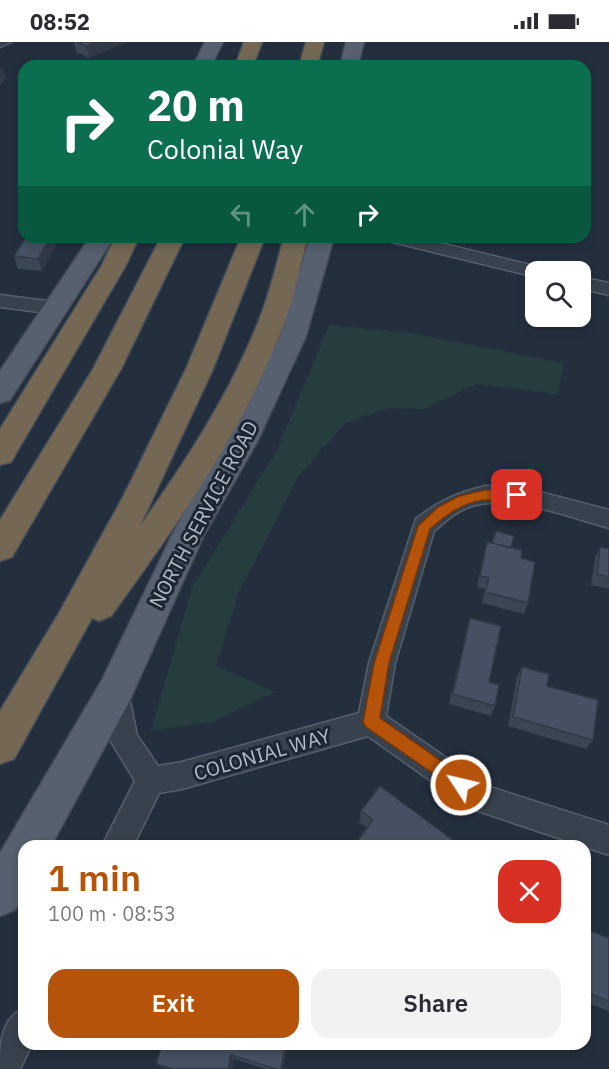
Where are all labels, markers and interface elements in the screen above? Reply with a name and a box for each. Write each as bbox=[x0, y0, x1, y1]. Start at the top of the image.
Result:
text: 08:52 bbox=[30, 7, 90, 36]
text: 20 m bbox=[147, 78, 245, 133]
icon: right bbox=[48, 84, 126, 162]
text: Colonial Way bbox=[147, 131, 303, 166]
icon: left bbox=[225, 198, 258, 231]
icon: ahead bbox=[288, 198, 321, 231]
icon: right bbox=[351, 198, 384, 231]
map controls bbox=[525, 261, 591, 327]
button: search bbox=[525, 261, 591, 327]
street label: NORTH SERVICE ROAD bbox=[142, 416, 264, 612]
pin bbox=[491, 469, 542, 520]
icon: arrive bbox=[500, 478, 533, 511]
street label: COLONIAL WAY bbox=[191, 722, 334, 786]
position arrow bbox=[429, 753, 493, 817]
text: 1 min bbox=[48, 854, 141, 901]
button: close bbox=[498, 860, 561, 923]
text: 100 m · 08:53 bbox=[48, 900, 176, 927]
button: Exit bbox=[48, 969, 299, 1038]
button: Share bbox=[311, 969, 561, 1038]

